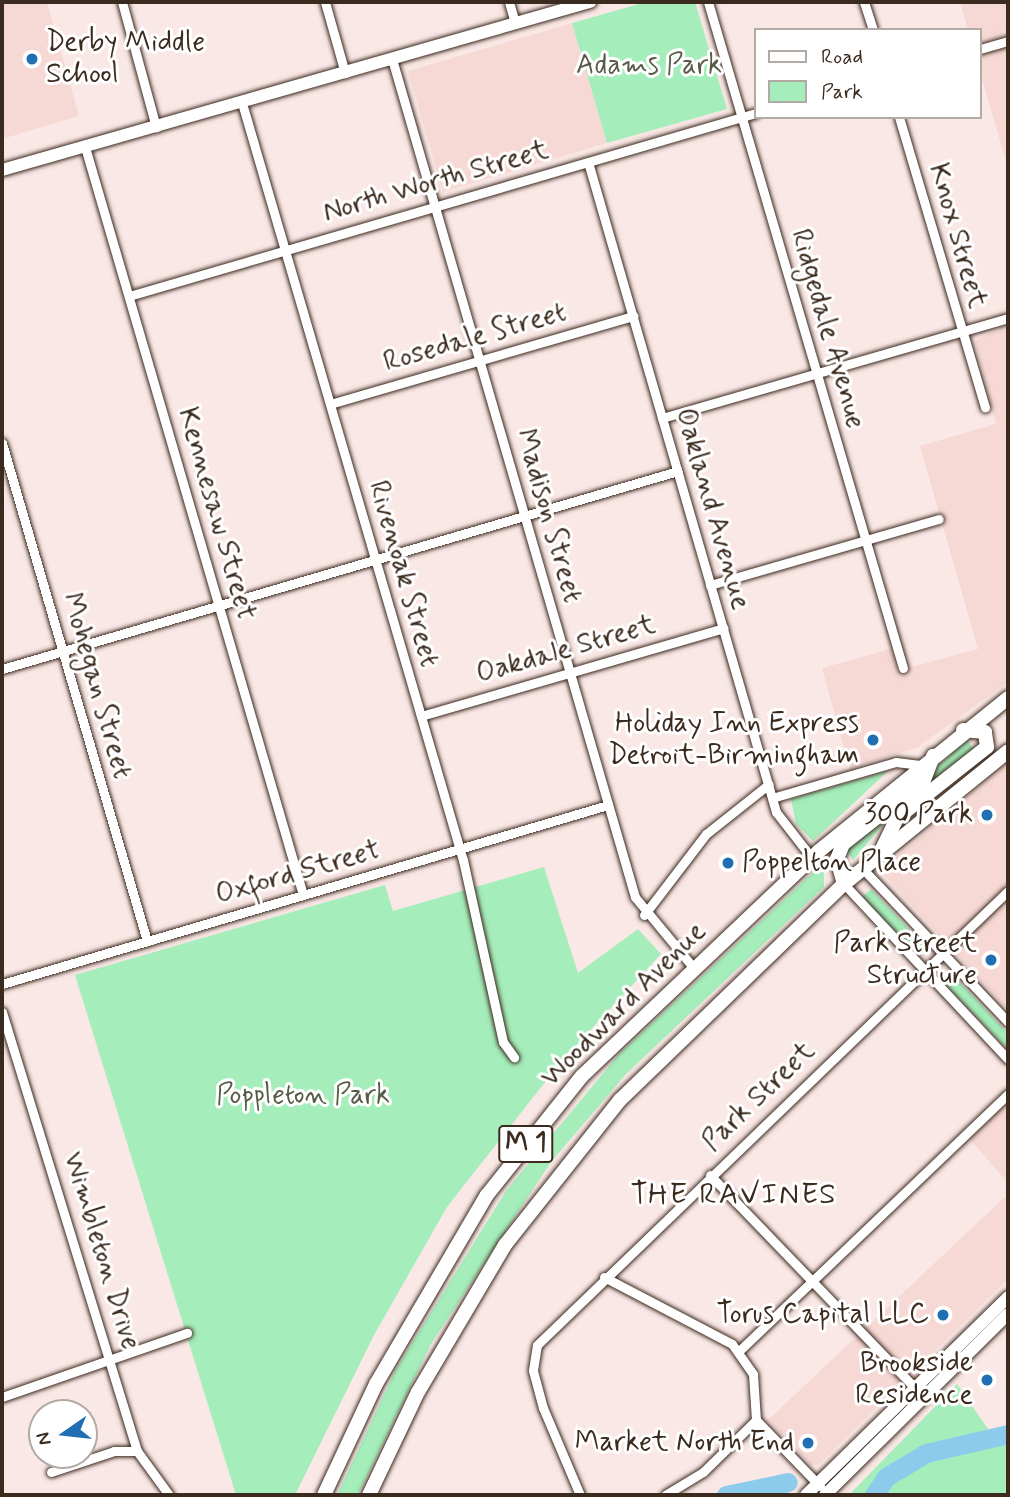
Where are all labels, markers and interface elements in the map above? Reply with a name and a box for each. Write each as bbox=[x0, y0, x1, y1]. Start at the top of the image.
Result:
place label: Derby Middle School bbox=[46, 26, 205, 92]
legend bbox=[754, 28, 982, 119]
text: Road bbox=[821, 43, 863, 71]
park label: Adams Park bbox=[576, 49, 722, 83]
marker: Derby Middle School bbox=[24, 51, 40, 67]
text: Park bbox=[821, 78, 863, 106]
street label: North Worth Street bbox=[319, 134, 553, 230]
street label: Knox Street bbox=[920, 160, 994, 312]
street label: Ridgedale Avenue bbox=[782, 224, 872, 434]
street label: Rosedale Street bbox=[377, 295, 573, 381]
street label: Kennesaw Street bbox=[170, 405, 262, 623]
street label: Oakland Avenue bbox=[668, 408, 756, 610]
street label: Madison Street bbox=[507, 423, 589, 609]
street label: Rivenoak Street bbox=[360, 475, 446, 673]
street label: Mohegan Street bbox=[53, 587, 139, 785]
street label: Oakdale Street bbox=[473, 608, 659, 692]
place label: Holiday Inn Express Detroit-Birmingham bbox=[608, 707, 859, 773]
marker: Holiday Inn Express Detroit-Birmingham bbox=[865, 732, 881, 748]
place label: 300 Park bbox=[864, 798, 973, 832]
marker: 300 Park bbox=[979, 807, 995, 823]
street label: Oxford Street bbox=[213, 834, 383, 912]
place label: Poppelton Place bbox=[742, 846, 921, 880]
marker: Poppelton Place bbox=[720, 855, 736, 871]
street label: Woodward Avenue bbox=[534, 915, 714, 1095]
place label: Park Street Structure bbox=[834, 927, 977, 993]
marker: Park Street Structure bbox=[983, 952, 999, 968]
street label: Park Street bbox=[696, 1035, 822, 1159]
park label: Poppleton Park bbox=[216, 1079, 390, 1113]
road number: M 1 bbox=[498, 1121, 554, 1166]
street label: Wimbleton Drive bbox=[55, 1148, 147, 1354]
district label: THE RAVINES bbox=[632, 1177, 836, 1213]
place label: Torus Capital LLC bbox=[717, 1298, 929, 1332]
marker: Torus Capital LLC bbox=[935, 1307, 951, 1323]
place label: Brookside Residence bbox=[855, 1347, 973, 1413]
marker: Brookside Residence bbox=[979, 1372, 995, 1388]
north arrow bbox=[28, 1399, 98, 1469]
place label: Market North End bbox=[576, 1426, 794, 1460]
text: N bbox=[30, 1430, 58, 1448]
marker: Market North End bbox=[800, 1435, 816, 1451]

